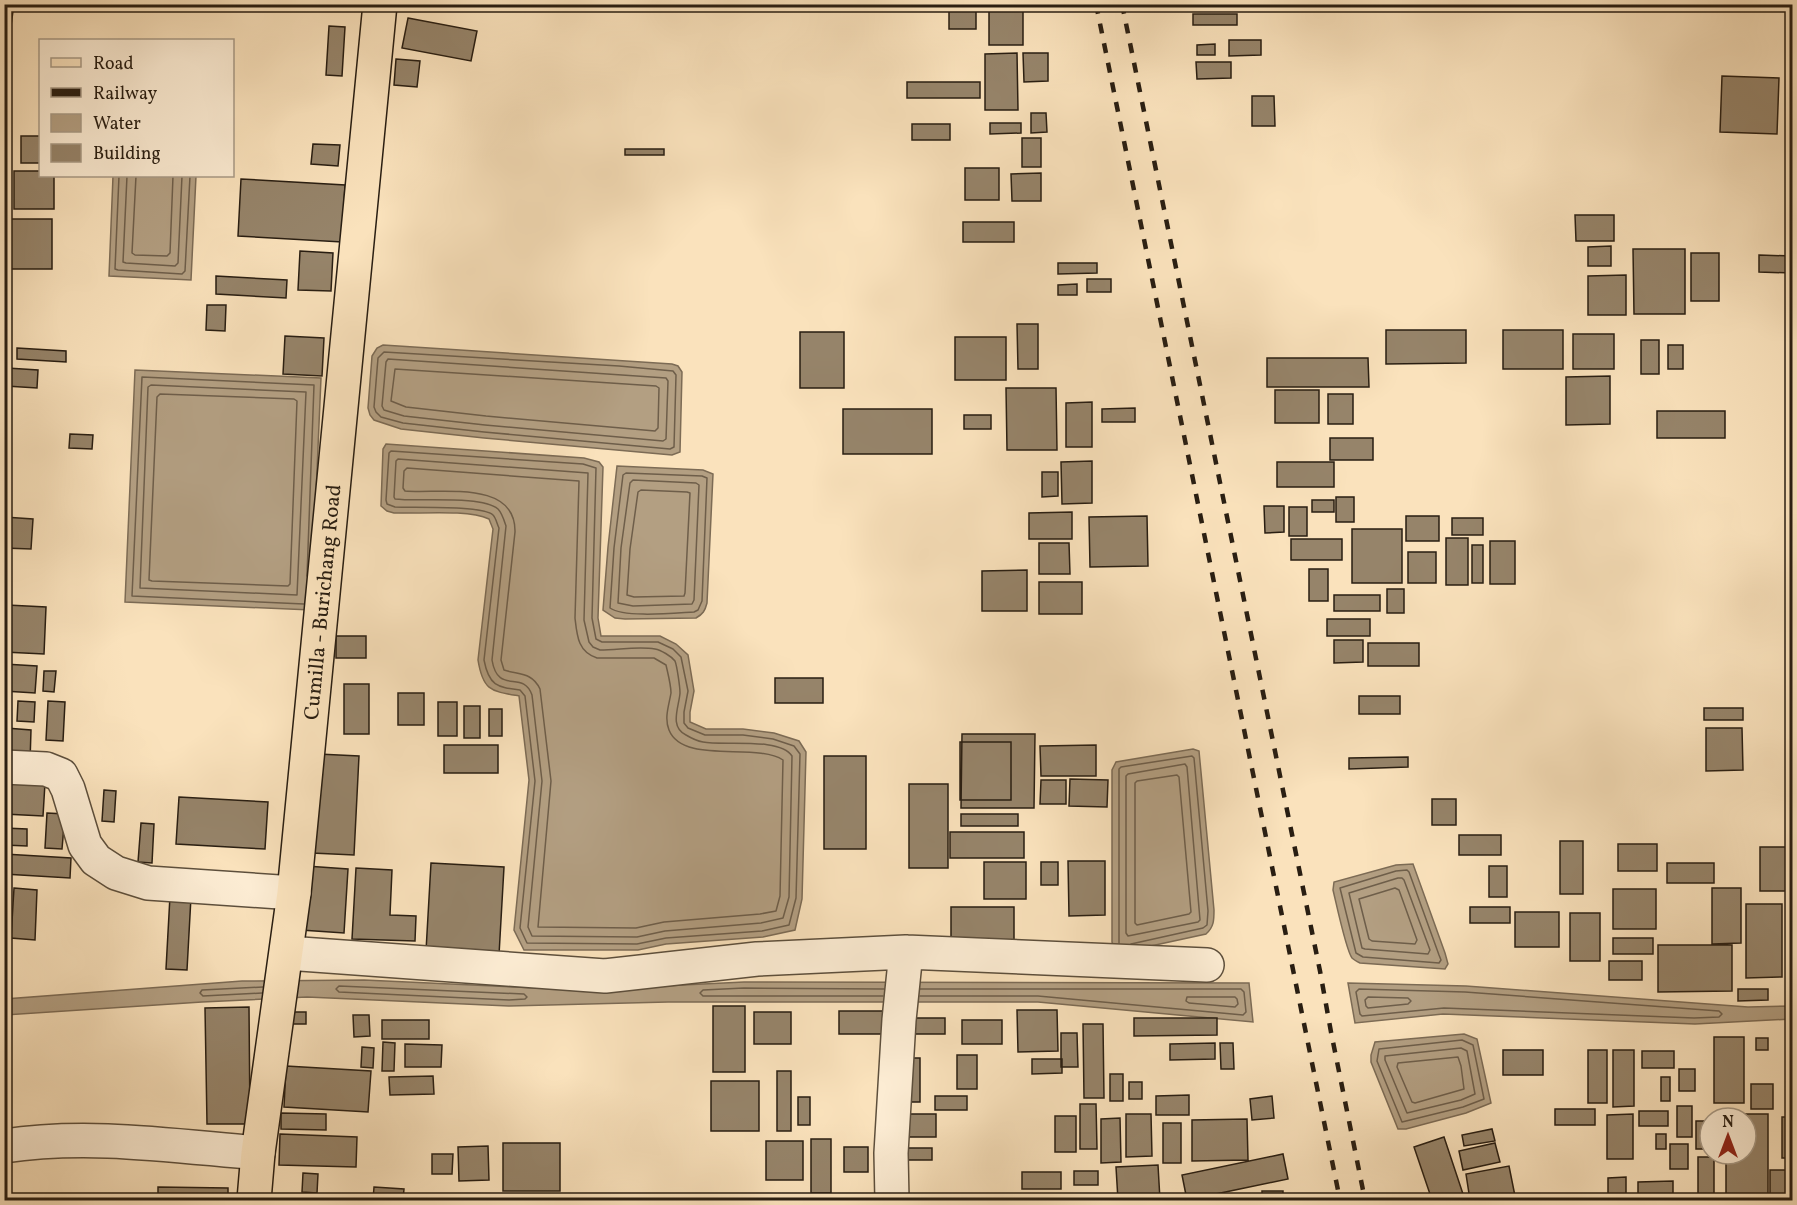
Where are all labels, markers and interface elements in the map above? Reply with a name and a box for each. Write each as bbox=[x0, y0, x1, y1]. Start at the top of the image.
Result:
legend bbox=[39, 39, 234, 177]
text: Road bbox=[93, 52, 134, 77]
text: Railway bbox=[93, 82, 157, 107]
text: Water bbox=[93, 112, 141, 137]
text: Building bbox=[93, 142, 161, 167]
street label: Cumilla - Burichang Road bbox=[298, 483, 349, 721]
north arrow bbox=[1698, 1106, 1758, 1166]
text: N bbox=[1722, 1112, 1734, 1134]

